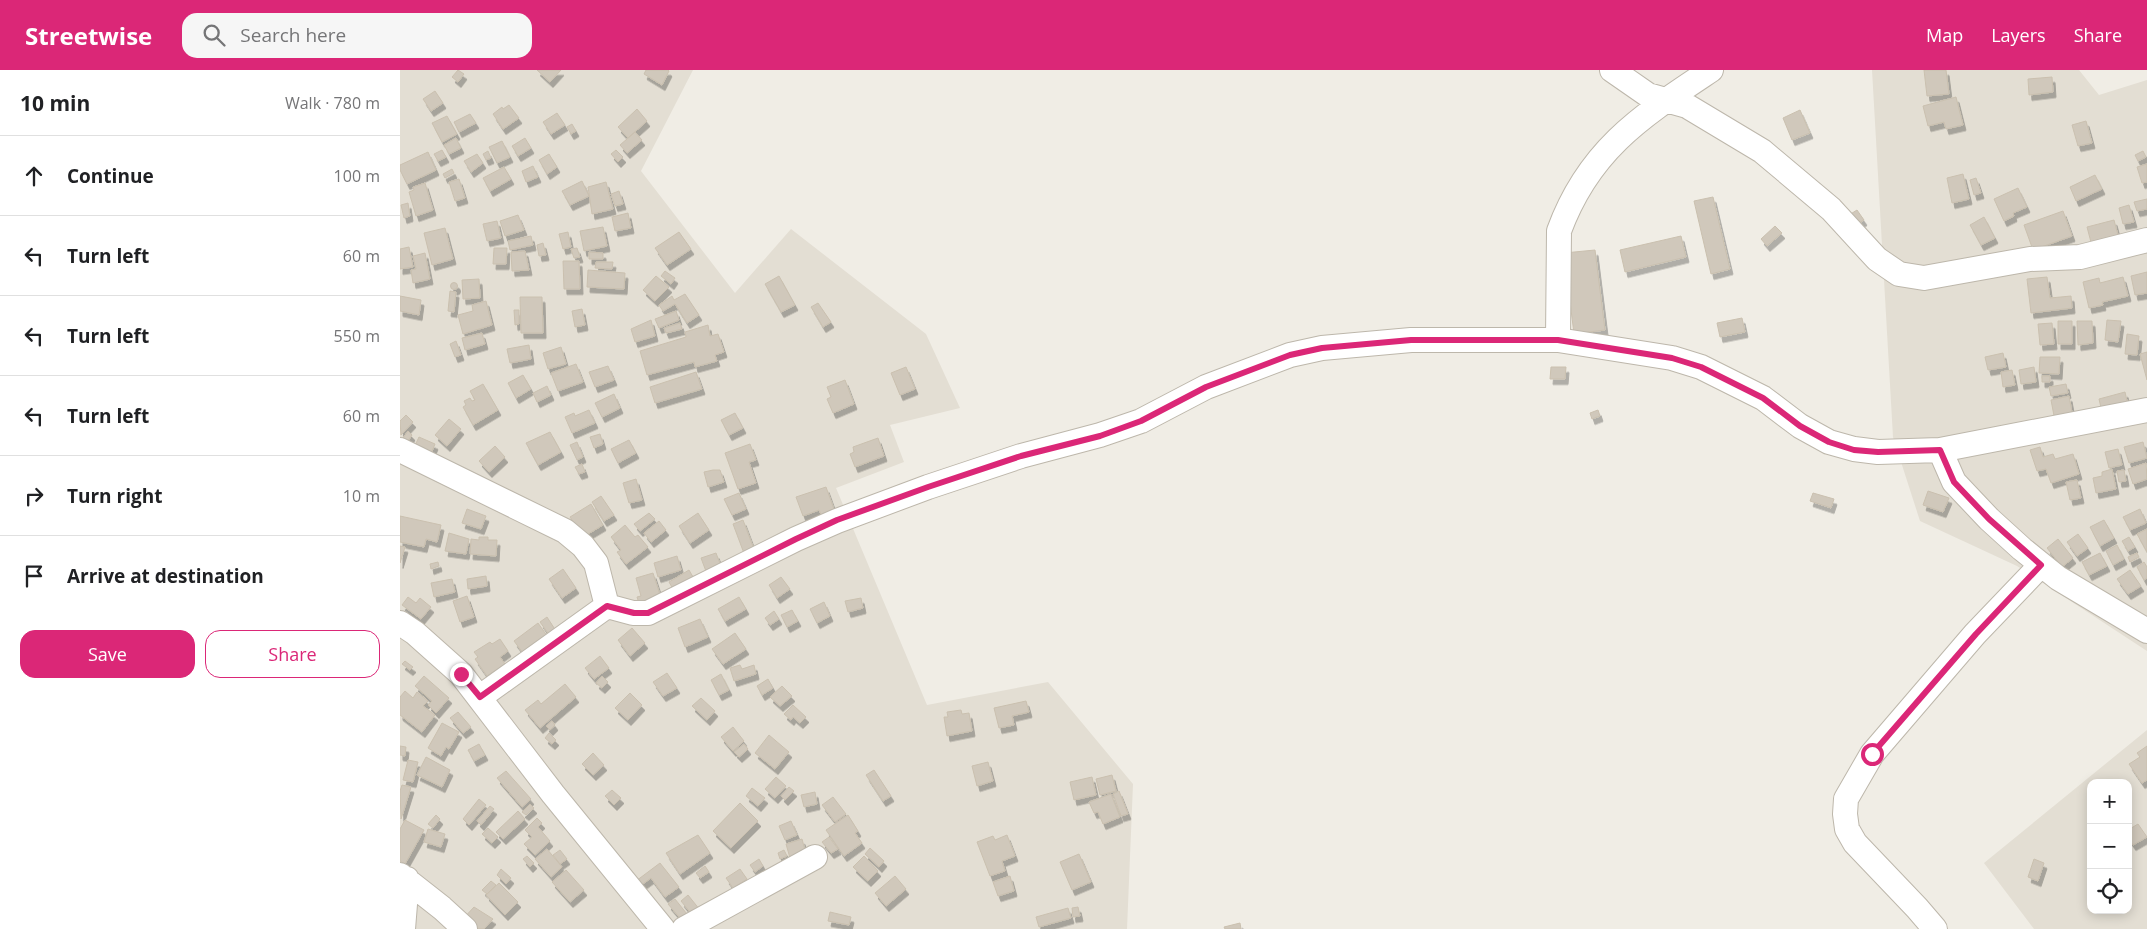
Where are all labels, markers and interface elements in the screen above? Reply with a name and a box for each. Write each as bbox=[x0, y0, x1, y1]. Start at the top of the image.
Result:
search box bbox=[182, 13, 532, 58]
text: Streetwise bbox=[25, 19, 152, 52]
icon: search bbox=[200, 21, 228, 49]
text: Search here bbox=[240, 22, 346, 48]
text: Map bbox=[1926, 23, 1963, 47]
text: Layers bbox=[1991, 23, 2046, 47]
text: Share bbox=[2074, 23, 2122, 47]
text: 10 min bbox=[20, 89, 90, 117]
text: Walk · 780 m bbox=[285, 92, 380, 114]
icon: ahead bbox=[20, 162, 48, 190]
text: Continue bbox=[67, 163, 154, 189]
text: 100 m bbox=[334, 165, 380, 187]
icon: left bbox=[20, 242, 48, 270]
text: Turn left bbox=[67, 243, 149, 269]
text: 60 m bbox=[343, 245, 380, 267]
icon: left bbox=[20, 322, 48, 350]
text: Turn left bbox=[67, 323, 149, 349]
text: 550 m bbox=[334, 325, 380, 347]
icon: left bbox=[20, 402, 48, 430]
text: Turn left bbox=[67, 403, 149, 429]
text: 60 m bbox=[343, 405, 380, 427]
icon: right bbox=[20, 482, 48, 510]
text: Turn right bbox=[67, 483, 162, 509]
text: 10 m bbox=[343, 485, 380, 507]
icon: arrive bbox=[20, 562, 48, 590]
text: Arrive at destination bbox=[67, 563, 264, 589]
button: Save bbox=[20, 630, 195, 678]
button: Share bbox=[205, 630, 380, 678]
route end bbox=[450, 663, 473, 686]
route start bbox=[1861, 743, 1884, 766]
map controls bbox=[2087, 779, 2132, 914]
button: + bbox=[2087, 779, 2132, 824]
button: − bbox=[2087, 824, 2132, 869]
button: locate bbox=[2087, 869, 2132, 914]

